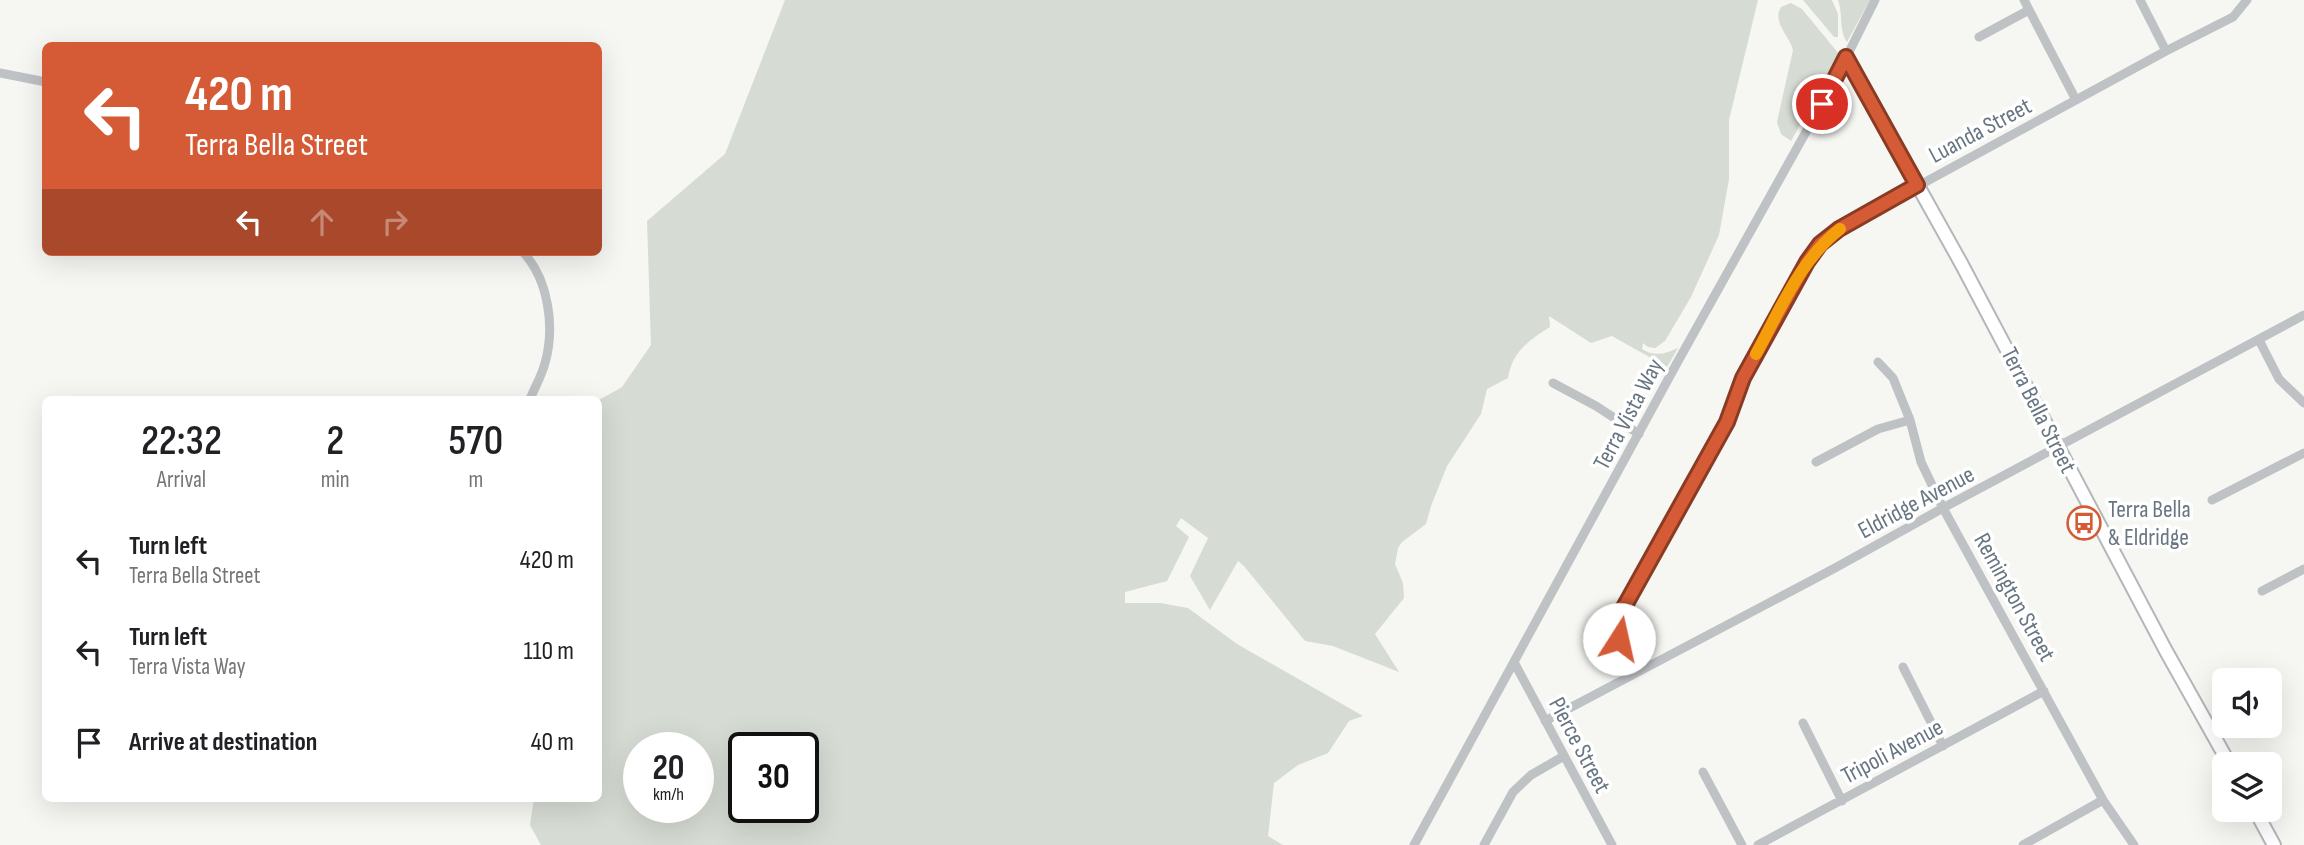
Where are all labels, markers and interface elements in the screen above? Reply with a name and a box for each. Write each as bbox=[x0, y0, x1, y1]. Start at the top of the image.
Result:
text: 420 m bbox=[185, 66, 293, 125]
icon: left bbox=[70, 70, 161, 161]
pin bbox=[1792, 74, 1852, 134]
icon: arrive bbox=[1803, 85, 1841, 123]
street label: Luanda Street bbox=[1924, 91, 2037, 170]
text: Terra Bella Street bbox=[185, 126, 368, 165]
icon: left bbox=[230, 203, 268, 241]
icon: ahead bbox=[303, 203, 341, 241]
icon: right bbox=[376, 203, 414, 241]
street label: Terra Bella Street bbox=[1994, 343, 2083, 478]
street label: Terra Vista Way bbox=[1587, 354, 1670, 475]
text: 22:32 bbox=[141, 416, 222, 467]
text: 2 bbox=[326, 416, 344, 467]
text: 570 bbox=[448, 416, 503, 467]
street label: Eldridge Avenue bbox=[1853, 460, 1979, 545]
text: Arrival bbox=[157, 466, 206, 494]
text: min bbox=[321, 466, 350, 494]
text: m bbox=[468, 466, 483, 494]
place label: Terra Bella & Eldridge bbox=[2108, 495, 2191, 552]
bus stop icon: Terra Bella & Eldridge bbox=[2065, 504, 2103, 542]
street label: Remington Street bbox=[1967, 528, 2062, 666]
text: Turn left bbox=[129, 531, 207, 562]
icon: left bbox=[70, 542, 108, 580]
text: 420 m bbox=[520, 545, 574, 576]
text: Terra Bella Street bbox=[129, 562, 261, 590]
position arrow bbox=[1582, 602, 1656, 676]
text: Turn left bbox=[129, 622, 207, 653]
icon: left bbox=[70, 633, 108, 671]
text: 110 m bbox=[523, 636, 574, 667]
text: Terra Vista Way bbox=[129, 653, 246, 681]
map controls bbox=[2212, 668, 2282, 822]
button: sound bbox=[2212, 668, 2282, 738]
street label: Pierce Street bbox=[1542, 692, 1617, 798]
street label: Tripoli Avenue bbox=[1836, 713, 1948, 790]
icon: arrive bbox=[70, 724, 108, 762]
text: Arrive at destination bbox=[129, 727, 317, 758]
text: 40 m bbox=[531, 727, 574, 758]
speed limit sign: 30 bbox=[728, 732, 819, 823]
text: 20 bbox=[653, 747, 685, 790]
button: layers bbox=[2212, 752, 2282, 822]
text: km/h bbox=[653, 784, 684, 805]

